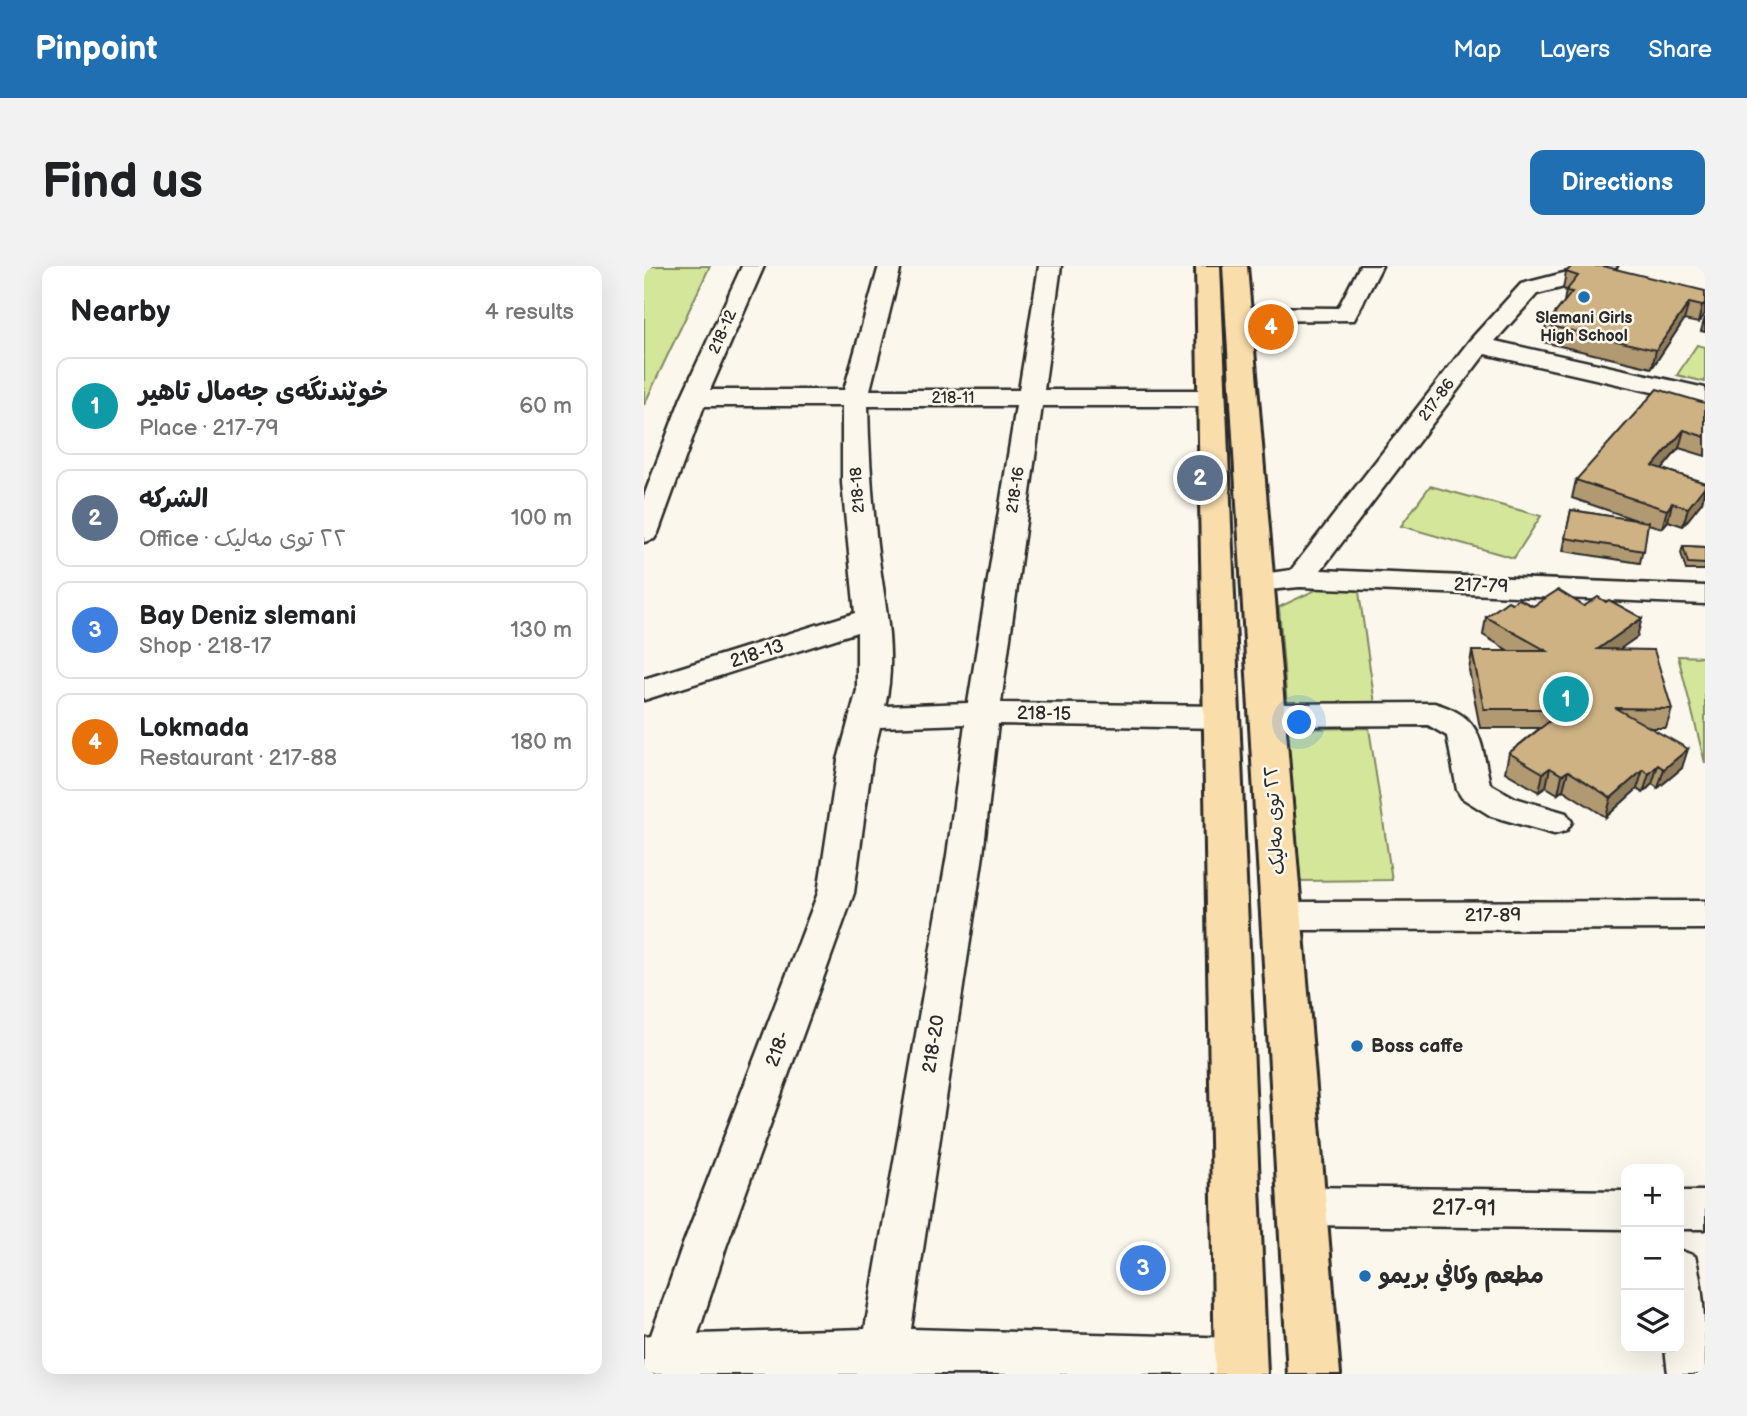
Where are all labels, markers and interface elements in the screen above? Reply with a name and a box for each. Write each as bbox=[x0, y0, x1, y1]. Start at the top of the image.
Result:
text: Pinpoint bbox=[35, 29, 157, 69]
text: Map bbox=[1453, 35, 1501, 64]
text: Layers bbox=[1539, 35, 1610, 64]
text: Share bbox=[1648, 35, 1712, 64]
button: Directions bbox=[1530, 150, 1705, 215]
text: Find us bbox=[42, 153, 203, 212]
marker: Slemani Girls High School bbox=[1576, 289, 1592, 305]
text: Nearby bbox=[70, 294, 170, 330]
text: 4 results bbox=[485, 298, 574, 326]
pin: 4 bbox=[1248, 301, 1294, 353]
street label: 218-12 bbox=[705, 307, 741, 357]
place label: Slemani Girls High School bbox=[1536, 309, 1633, 346]
street label: 217-86 bbox=[1415, 375, 1459, 425]
text: خوێندنگەی جەمال تاهیر bbox=[139, 377, 388, 408]
street label: 218-11 bbox=[932, 389, 974, 408]
text: 1 bbox=[90, 392, 100, 420]
text: 60 m bbox=[519, 392, 572, 420]
text: Place · 217-79 bbox=[139, 414, 279, 442]
pin: 2 bbox=[1177, 452, 1223, 504]
street label: 218-16 bbox=[1003, 465, 1029, 514]
street label: 218-18 bbox=[847, 466, 869, 514]
text: الشركه bbox=[139, 484, 208, 515]
text: 2 bbox=[88, 504, 102, 532]
text: 100 m bbox=[511, 504, 572, 532]
text: Office · ٢٢ توی مەلیک bbox=[139, 525, 347, 553]
street label: 217-79 bbox=[1453, 574, 1509, 598]
text: Bay Deniz slemani bbox=[139, 601, 356, 632]
text: 3 bbox=[88, 616, 102, 644]
text: 130 m bbox=[510, 616, 572, 644]
text: Shop · 218-17 bbox=[139, 632, 271, 660]
street label: 218-13 bbox=[727, 635, 787, 673]
pin: 1 bbox=[1543, 673, 1589, 725]
street label: 218-15 bbox=[1017, 702, 1072, 726]
your location bbox=[1282, 705, 1316, 739]
text: Lokmada bbox=[139, 713, 249, 744]
text: 4 bbox=[88, 728, 102, 756]
text: 180 m bbox=[511, 728, 572, 756]
text: Restaurant · 217-88 bbox=[139, 744, 337, 772]
street label: ٢٢ توی مەلیک bbox=[1260, 764, 1290, 876]
street label: 217-89 bbox=[1465, 904, 1521, 927]
street label: 218-20 bbox=[918, 1013, 950, 1075]
street label: 218- bbox=[761, 1028, 795, 1070]
place label: Boss caffe bbox=[1371, 1035, 1463, 1058]
marker: Boss caffe bbox=[1349, 1038, 1365, 1054]
map controls bbox=[1621, 1164, 1684, 1353]
button: + bbox=[1621, 1164, 1684, 1227]
street label: 217-91 bbox=[1432, 1193, 1496, 1223]
button: − bbox=[1621, 1227, 1684, 1290]
pin: 3 bbox=[1120, 1242, 1166, 1294]
place label: مطعم وكافي بريمو bbox=[1378, 1259, 1544, 1293]
marker: مطعم وكافي بريمو bbox=[1357, 1268, 1373, 1284]
button: layers bbox=[1621, 1290, 1684, 1353]

